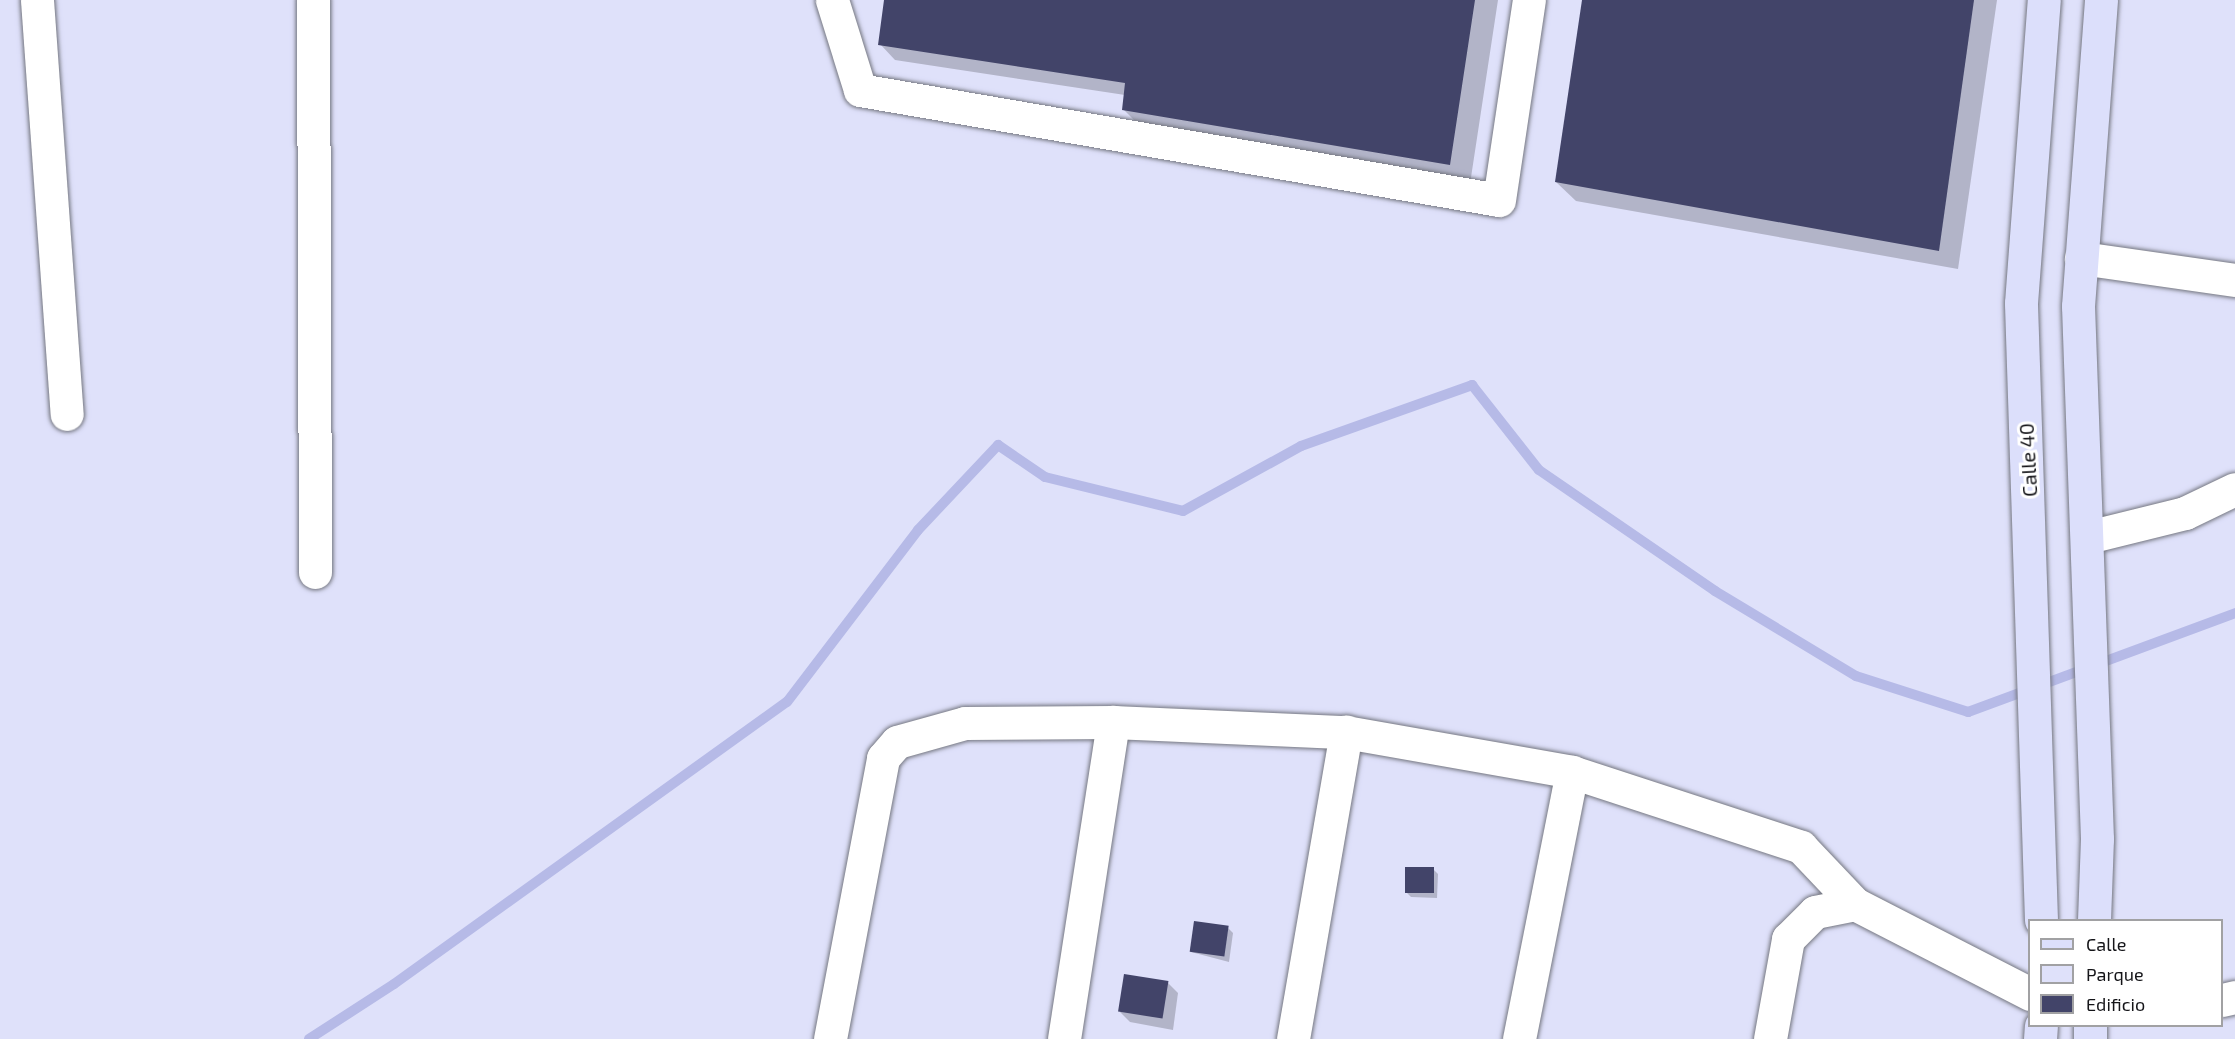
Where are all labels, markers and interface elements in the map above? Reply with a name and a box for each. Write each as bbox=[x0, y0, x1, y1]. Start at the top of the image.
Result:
street label: Calle 40 bbox=[2014, 423, 2042, 497]
legend bbox=[2028, 919, 2223, 1027]
text: Calle bbox=[2086, 933, 2127, 955]
text: Parque bbox=[2086, 963, 2144, 985]
text: Edificio bbox=[2086, 993, 2145, 1015]

